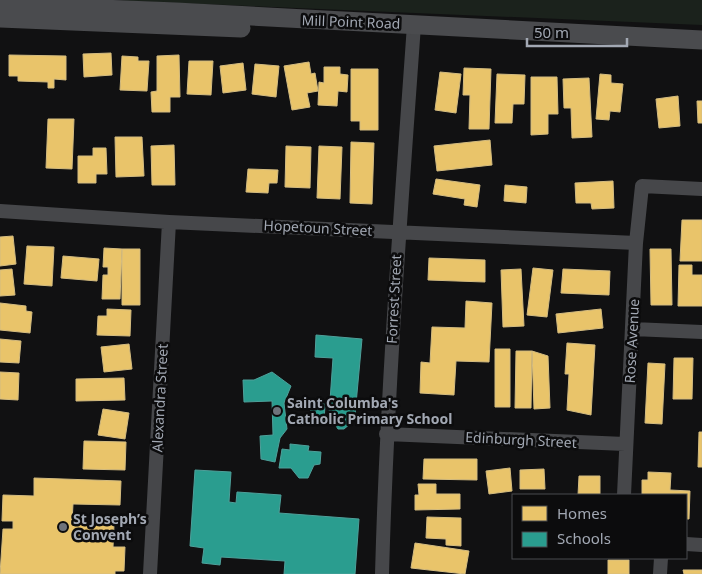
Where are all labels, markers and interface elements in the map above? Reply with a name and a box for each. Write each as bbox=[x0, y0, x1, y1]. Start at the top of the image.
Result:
street label: Mill Point Road bbox=[301, 10, 401, 33]
scale bar bbox=[527, 15, 627, 47]
text: 50 m bbox=[534, 22, 569, 42]
street label: Hopetoun Street bbox=[263, 215, 373, 240]
street label: Forrest Street bbox=[382, 254, 405, 344]
street label: Rose Avenue bbox=[620, 298, 643, 384]
street label: Alexandra Street bbox=[147, 343, 172, 453]
place label: Saint Columba's Catholic Primary School bbox=[287, 393, 452, 428]
marker: Saint Columba's Catholic Primary School bbox=[271, 405, 283, 417]
street label: Edinburgh Street bbox=[465, 427, 577, 452]
legend bbox=[512, 494, 687, 559]
text: Homes bbox=[557, 503, 607, 523]
place label: St Joseph’s Convent bbox=[73, 509, 147, 544]
marker: St Joseph’s Convent bbox=[57, 521, 69, 533]
text: Schools bbox=[557, 528, 611, 548]

